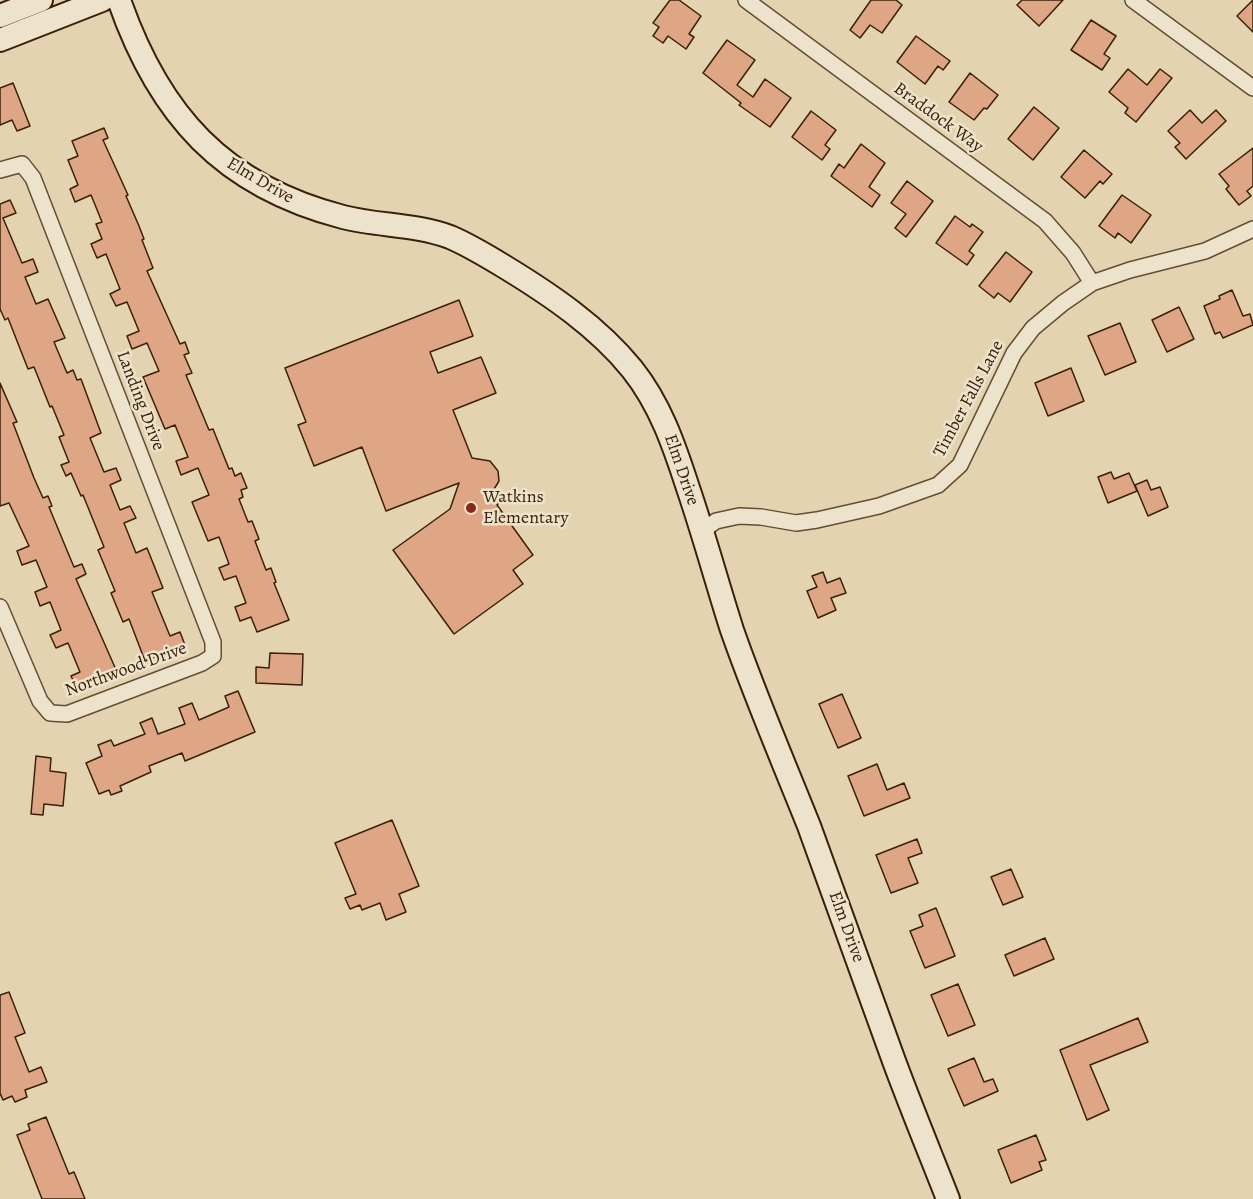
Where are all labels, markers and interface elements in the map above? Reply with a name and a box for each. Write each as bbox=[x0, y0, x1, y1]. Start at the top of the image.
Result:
street label: Braddock Way bbox=[889, 78, 987, 158]
street label: Elm Drive bbox=[223, 153, 297, 209]
street label: Timber Falls Lane bbox=[929, 337, 1009, 461]
street label: Landing Drive bbox=[111, 348, 169, 454]
street label: Elm Drive bbox=[659, 432, 703, 508]
place label: Watkins Elementary bbox=[483, 487, 569, 530]
marker: Watkins Elementary bbox=[464, 501, 478, 515]
street label: Northwood Drive bbox=[62, 638, 190, 702]
street label: Elm Drive bbox=[823, 889, 869, 965]

